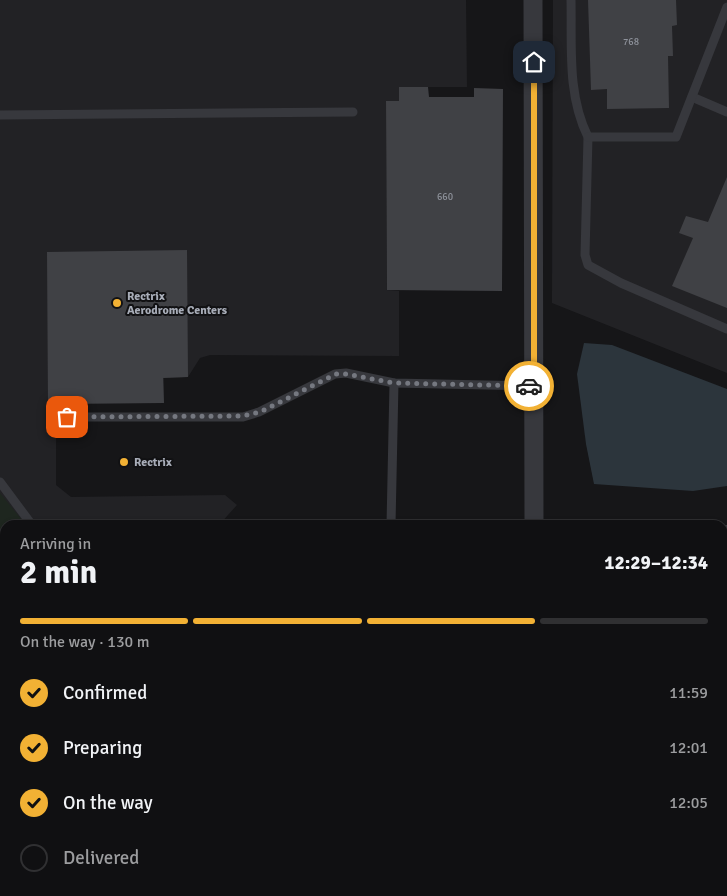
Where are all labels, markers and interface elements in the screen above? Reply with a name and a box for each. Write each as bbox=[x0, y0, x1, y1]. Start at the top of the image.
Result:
house number: 768 bbox=[623, 36, 639, 48]
pin bbox=[513, 41, 555, 83]
icon: home bbox=[520, 48, 548, 76]
house number: 660 bbox=[437, 191, 453, 203]
place label: Rectrix Aerodrome Centers bbox=[127, 289, 228, 318]
marker: Rectrix Aerodrome Centers bbox=[111, 297, 123, 309]
courier bbox=[504, 361, 554, 411]
icon: car bbox=[515, 372, 543, 400]
pin bbox=[46, 396, 88, 438]
icon: bag bbox=[53, 403, 81, 431]
place label: Rectrix bbox=[134, 455, 172, 470]
marker: Rectrix bbox=[118, 456, 130, 468]
text: Arriving in bbox=[20, 534, 91, 554]
text: 12:29–12:34 bbox=[604, 551, 708, 575]
text: 2 min bbox=[20, 553, 97, 592]
text: On the way · 130 m bbox=[20, 632, 150, 652]
icon: check bbox=[20, 679, 48, 707]
text: Confirmed bbox=[63, 681, 147, 705]
text: 11:59 bbox=[669, 683, 708, 703]
icon: check bbox=[20, 734, 48, 762]
text: Preparing bbox=[63, 736, 142, 760]
text: 12:01 bbox=[669, 738, 708, 758]
icon: check bbox=[20, 789, 48, 817]
text: On the way bbox=[63, 791, 153, 815]
text: 12:05 bbox=[669, 793, 708, 813]
text: Delivered bbox=[63, 846, 139, 870]

